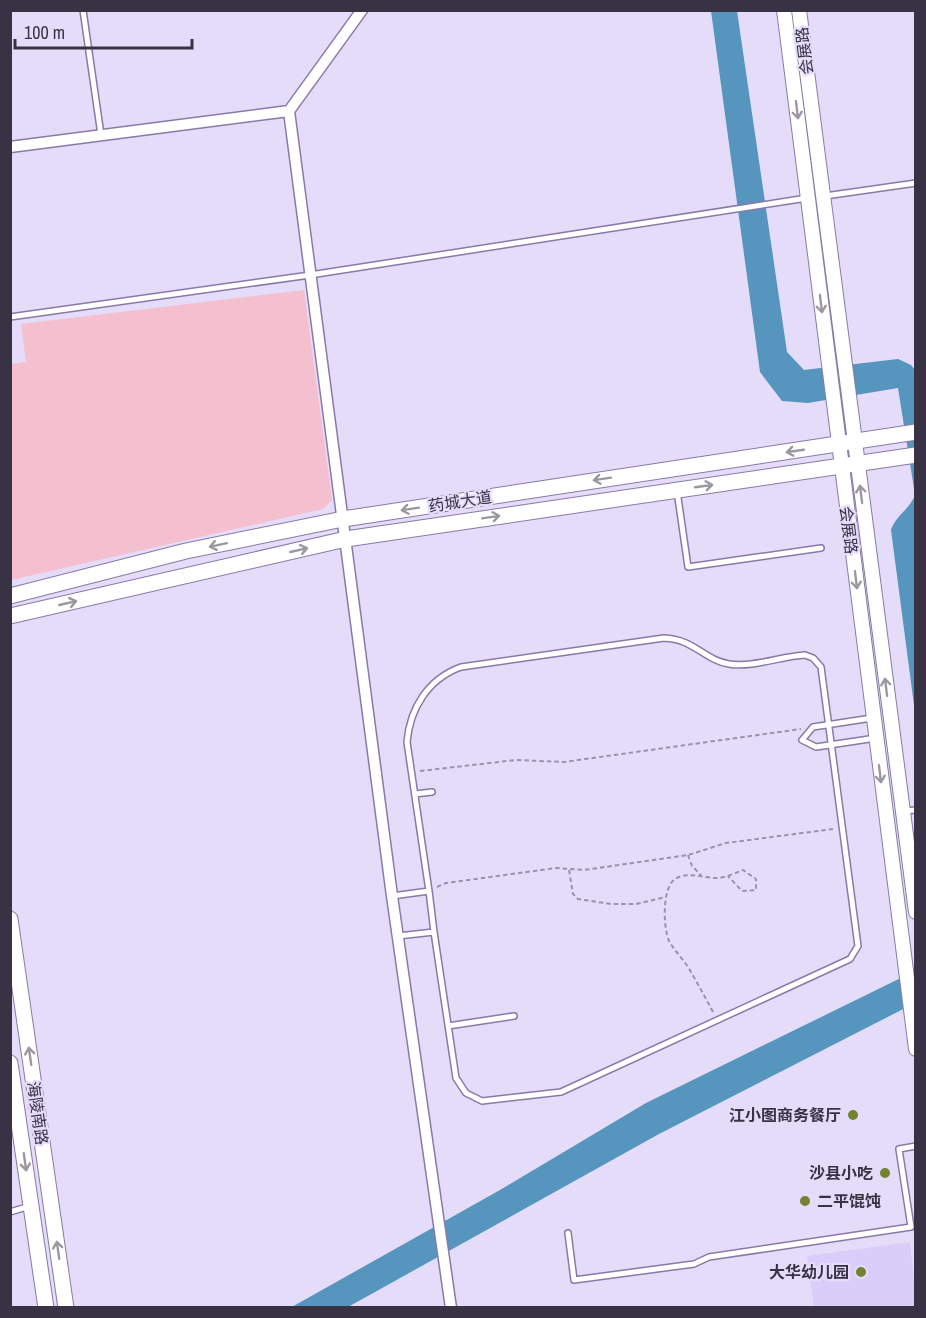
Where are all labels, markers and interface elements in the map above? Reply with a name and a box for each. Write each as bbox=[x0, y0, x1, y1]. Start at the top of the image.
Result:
scale bar bbox=[15, 12, 192, 50]
text: 100 m bbox=[24, 20, 65, 45]
street label: 会展路 bbox=[790, 26, 818, 76]
one-way arrow bbox=[791, 100, 802, 120]
one-way arrow bbox=[815, 293, 826, 313]
one-way arrow bbox=[786, 445, 806, 456]
one-way arrow bbox=[593, 473, 613, 484]
one-way arrow bbox=[694, 480, 714, 491]
street label: 药城大道 bbox=[427, 485, 493, 517]
one-way arrow bbox=[856, 485, 867, 504]
one-way arrow bbox=[400, 504, 420, 515]
street label: 会展路 bbox=[835, 505, 863, 555]
one-way arrow bbox=[480, 512, 500, 523]
one-way arrow bbox=[209, 540, 228, 551]
one-way arrow bbox=[288, 544, 308, 555]
one-way arrow bbox=[850, 570, 861, 590]
one-way arrow bbox=[58, 597, 77, 609]
one-way arrow bbox=[881, 678, 892, 698]
one-way arrow bbox=[875, 763, 886, 783]
one-way arrow bbox=[25, 1047, 36, 1067]
street label: 海陵南路 bbox=[23, 1080, 53, 1146]
place label: 江小图商务餐厅 bbox=[729, 1104, 841, 1126]
marker: 江小图商务餐厅 bbox=[846, 1108, 860, 1122]
one-way arrow bbox=[20, 1152, 31, 1172]
place label: 沙县小吃 bbox=[809, 1162, 873, 1184]
marker: 沙县小吃 bbox=[878, 1166, 892, 1180]
place label: 二平馄饨 bbox=[817, 1190, 881, 1212]
marker: 二平馄饨 bbox=[798, 1194, 812, 1208]
one-way arrow bbox=[52, 1240, 63, 1260]
place label: 大华幼儿园 bbox=[769, 1261, 849, 1283]
marker: 大华幼儿园 bbox=[854, 1265, 868, 1279]

